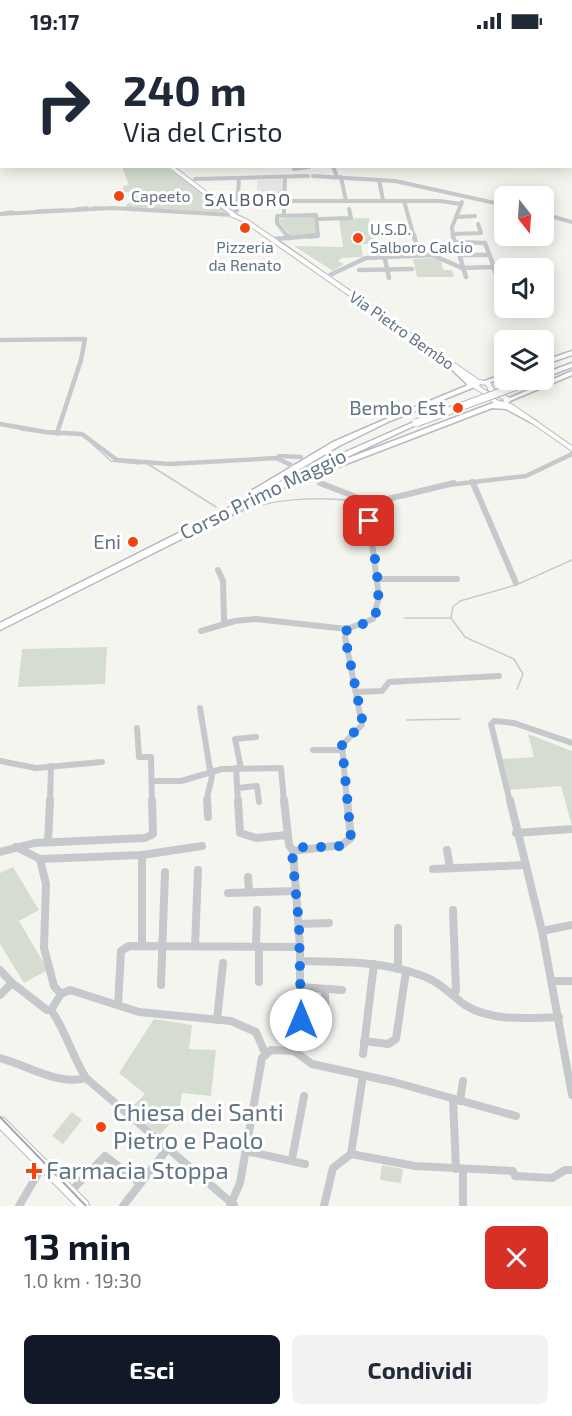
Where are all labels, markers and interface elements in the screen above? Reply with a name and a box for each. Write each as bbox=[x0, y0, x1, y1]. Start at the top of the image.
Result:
text: 19:17 bbox=[30, 8, 79, 34]
text: 240 m bbox=[123, 64, 247, 114]
icon: right bbox=[24, 66, 102, 144]
text: Via del Cristo bbox=[123, 115, 283, 147]
place label: Capeeto bbox=[131, 186, 191, 205]
north arrow bbox=[494, 186, 554, 246]
map controls bbox=[494, 186, 554, 390]
district label: SALBORO bbox=[204, 188, 292, 210]
marker: Capeeto bbox=[112, 189, 126, 203]
place label: U.S.D. Salboro Calcio bbox=[370, 219, 473, 256]
marker: Pizzeria da Renato bbox=[238, 221, 252, 235]
marker: U.S.D. Salboro Calcio bbox=[351, 231, 365, 245]
place label: Pizzeria da Renato bbox=[208, 237, 282, 274]
button: sound bbox=[494, 258, 554, 318]
street label: Via Pietro Bembo bbox=[346, 286, 458, 373]
button: layers bbox=[494, 330, 554, 390]
place label: Bembo Est bbox=[349, 395, 446, 419]
marker: Bembo Est bbox=[451, 401, 465, 415]
street label: Corso Primo Maggio bbox=[175, 442, 350, 544]
pin bbox=[343, 495, 394, 546]
icon: arrive bbox=[352, 504, 385, 537]
place label: Eni bbox=[93, 529, 121, 553]
marker: Eni bbox=[126, 535, 140, 549]
position arrow bbox=[269, 988, 333, 1052]
place label: Chiesa dei Santi Pietro e Paolo bbox=[113, 1097, 284, 1154]
marker: Chiesa dei Santi Pietro e Paolo bbox=[94, 1120, 108, 1134]
place label: Farmacia Stoppa bbox=[46, 1155, 229, 1184]
marker: Farmacia Stoppa bbox=[27, 1164, 41, 1178]
text: 13 min bbox=[24, 1224, 131, 1267]
button: close bbox=[485, 1226, 548, 1289]
text: 1.0 km · 19:30 bbox=[24, 1268, 142, 1292]
button: Esci bbox=[24, 1335, 280, 1404]
button: Condividi bbox=[292, 1335, 548, 1404]

